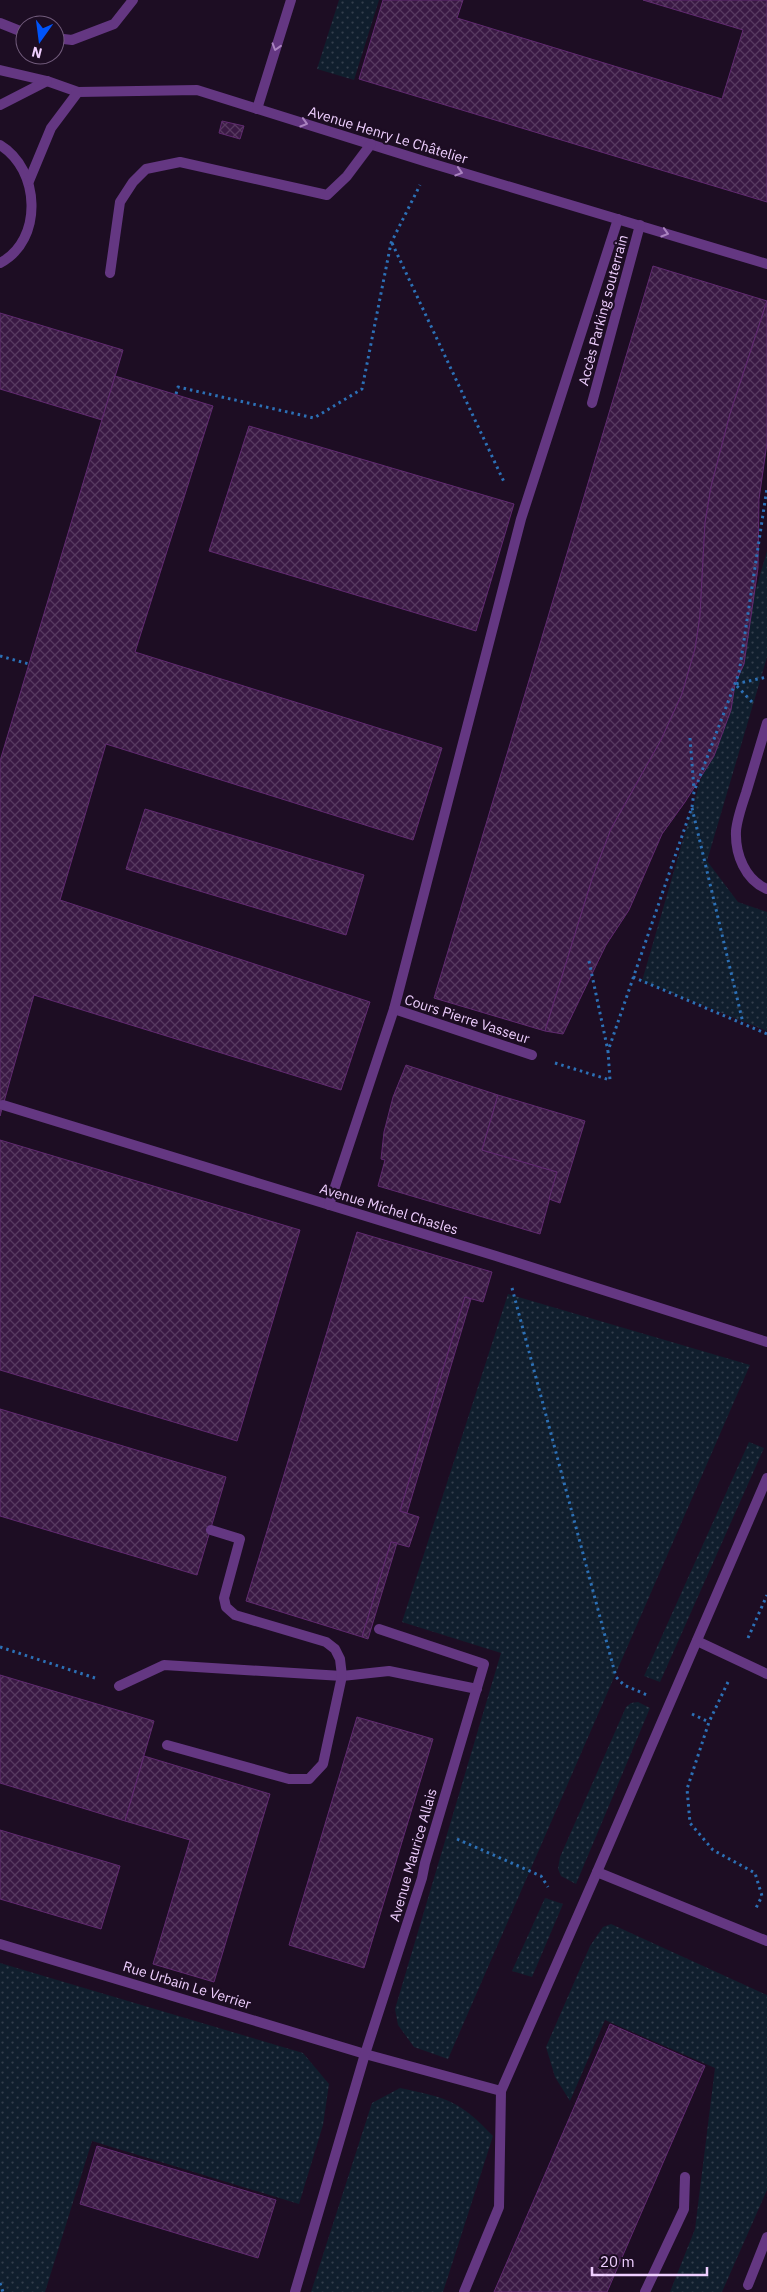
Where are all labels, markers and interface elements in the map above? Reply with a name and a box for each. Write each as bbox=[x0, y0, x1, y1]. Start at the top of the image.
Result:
north arrow bbox=[15, 15, 65, 65]
one-way arrow bbox=[272, 42, 282, 50]
text: N bbox=[30, 43, 44, 63]
street label: Avenue Henry Le Châtelier bbox=[306, 102, 470, 168]
one-way arrow bbox=[299, 118, 307, 128]
one-way arrow bbox=[454, 166, 462, 176]
one-way arrow bbox=[660, 227, 668, 237]
street label: Accès Parking souterrain bbox=[574, 233, 632, 387]
street label: Cours Pierre Vasseur bbox=[402, 990, 532, 1048]
street label: Avenue Michel Chasles bbox=[318, 1179, 461, 1239]
street label: Avenue Maurice Allais bbox=[385, 1786, 441, 1924]
street label: Rue Urbain Le Verrier bbox=[121, 1957, 253, 2013]
scale bar bbox=[592, 2244, 707, 2276]
text: 20 m bbox=[600, 2252, 635, 2271]

